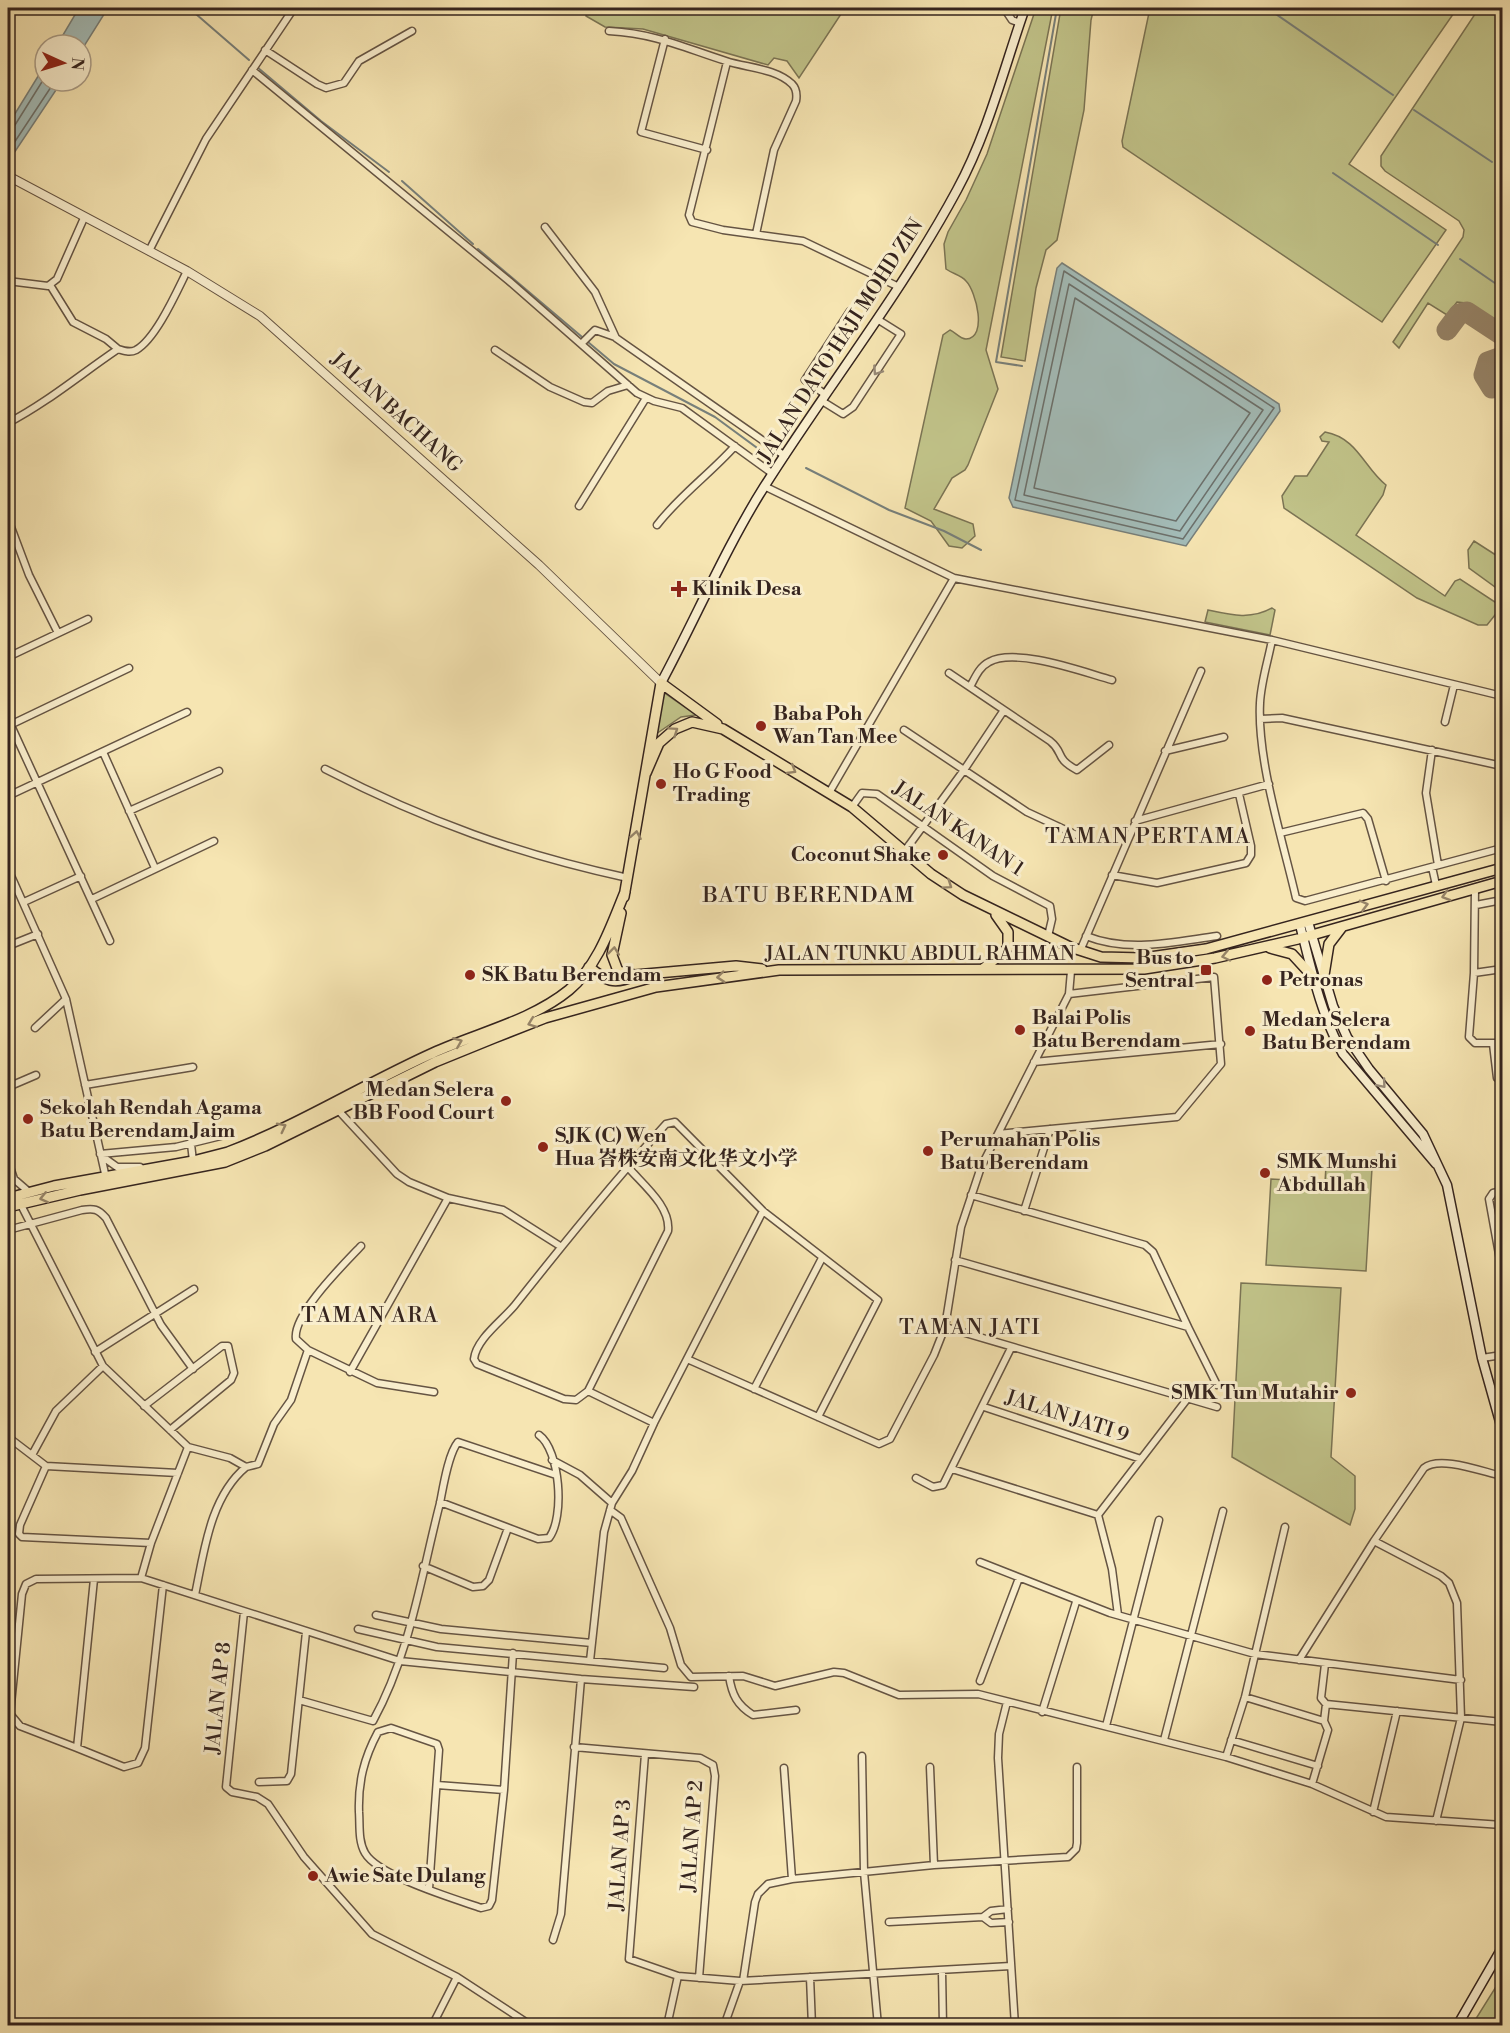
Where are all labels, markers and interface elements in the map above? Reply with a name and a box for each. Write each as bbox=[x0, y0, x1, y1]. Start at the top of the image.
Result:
north arrow bbox=[33, 33, 93, 93]
text: N bbox=[67, 57, 87, 71]
street label: JALAN DATO HAJI MOHD ZIN bbox=[752, 214, 929, 468]
street label: JALAN BACHANG bbox=[324, 347, 467, 479]
one-way arrow bbox=[873, 364, 884, 375]
place label: Klinik Desa bbox=[692, 577, 802, 602]
marker: Klinik Desa bbox=[670, 580, 688, 598]
place label: Baba Poh Wan Tan Mee bbox=[772, 702, 898, 750]
marker: Baba Poh Wan Tan Mee bbox=[754, 719, 768, 733]
one-way arrow bbox=[668, 727, 679, 738]
place label: Ho G Food Trading bbox=[673, 760, 772, 808]
one-way arrow bbox=[786, 762, 796, 774]
street label: JALAN KANAN 1 bbox=[887, 775, 1029, 882]
marker: Ho G Food Trading bbox=[654, 777, 668, 791]
district label: TAMAN PERTAMA bbox=[1045, 824, 1251, 850]
one-way arrow bbox=[629, 830, 642, 840]
place label: Coconut Shake bbox=[791, 843, 931, 868]
marker: Coconut Shake bbox=[936, 848, 950, 862]
one-way arrow bbox=[942, 878, 953, 889]
district label: BATU BERENDAM bbox=[701, 882, 916, 909]
one-way arrow bbox=[1441, 889, 1452, 901]
one-way arrow bbox=[1358, 900, 1369, 912]
street label: JALAN TUNKU ABDUL RAHMAN bbox=[764, 942, 1075, 967]
one-way arrow bbox=[607, 946, 620, 956]
place label: Bus to Sentral bbox=[1125, 946, 1194, 994]
one-way arrow bbox=[1221, 949, 1231, 962]
place label: SK Batu Berendam bbox=[482, 963, 662, 988]
marker: Bus to Sentral bbox=[1199, 963, 1213, 977]
marker: SK Batu Berendam bbox=[463, 968, 477, 982]
place label: Petronas bbox=[1279, 968, 1363, 993]
one-way arrow bbox=[717, 970, 726, 983]
marker: Petronas bbox=[1260, 973, 1274, 987]
place label: Balai Polis Batu Berendam bbox=[1032, 1006, 1181, 1054]
place label: Medan Selera Batu Berendam bbox=[1262, 1008, 1411, 1056]
one-way arrow bbox=[527, 1016, 538, 1028]
marker: Balai Polis Batu Berendam bbox=[1013, 1023, 1027, 1037]
marker: Medan Selera Batu Berendam bbox=[1243, 1024, 1257, 1038]
one-way arrow bbox=[451, 1037, 462, 1049]
one-way arrow bbox=[1374, 1077, 1385, 1088]
place label: Medan Selera BB Food Court bbox=[353, 1078, 495, 1126]
marker: Medan Selera BB Food Court bbox=[499, 1094, 513, 1108]
place label: Sekolah Rendah Agama Batu Berendam Jaim bbox=[40, 1096, 262, 1144]
marker: Sekolah Rendah Agama Batu Berendam Jaim bbox=[21, 1112, 35, 1126]
one-way arrow bbox=[276, 1123, 287, 1134]
place label: SJK (C) Wen Hua 峇株安南文化华文小学 bbox=[555, 1124, 798, 1172]
place label: Perumahan Polis Batu Berendam bbox=[940, 1128, 1100, 1176]
marker: SJK (C) Wen Hua 峇株安南文化华文小学 bbox=[536, 1140, 550, 1154]
marker: Perumahan Polis Batu Berendam bbox=[921, 1144, 935, 1158]
place label: SMK Munshi Abdullah bbox=[1276, 1150, 1397, 1198]
marker: SMK Munshi Abdullah bbox=[1258, 1166, 1272, 1180]
one-way arrow bbox=[39, 1191, 49, 1204]
district label: TAMAN ARA bbox=[301, 1303, 439, 1329]
district label: TAMAN JATI bbox=[899, 1315, 1041, 1341]
place label: SMK Tun Mutahir bbox=[1171, 1381, 1339, 1406]
street label: JALAN JATI 9 bbox=[1001, 1385, 1132, 1449]
marker: SMK Tun Mutahir bbox=[1344, 1386, 1358, 1400]
street label: JALAN AP 8 bbox=[201, 1641, 237, 1756]
street label: JALAN AP 2 bbox=[677, 1779, 709, 1894]
street label: JALAN AP 3 bbox=[605, 1799, 637, 1912]
place label: Awie Sate Dulang bbox=[324, 1864, 486, 1889]
marker: Awie Sate Dulang bbox=[306, 1869, 320, 1883]

